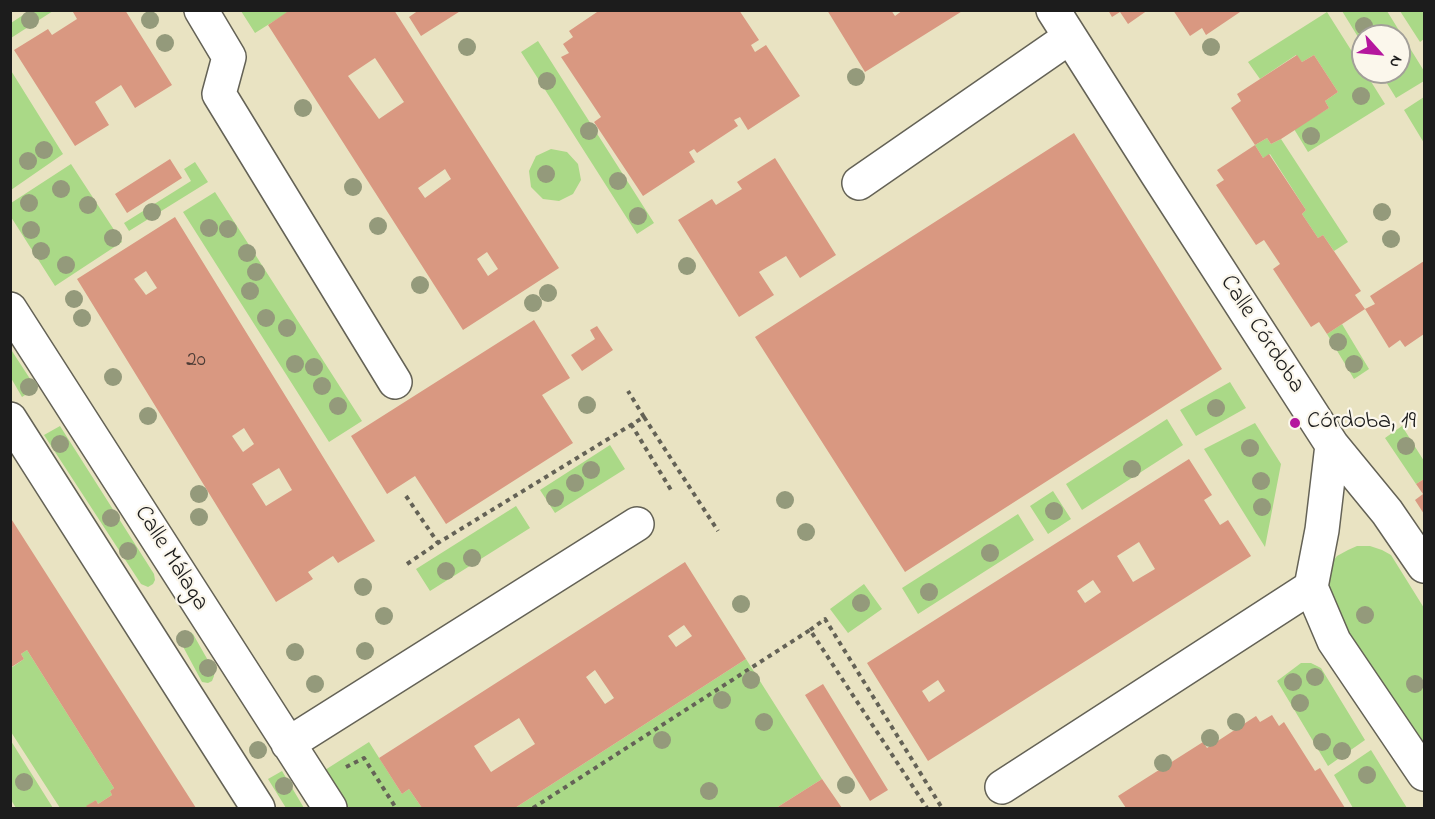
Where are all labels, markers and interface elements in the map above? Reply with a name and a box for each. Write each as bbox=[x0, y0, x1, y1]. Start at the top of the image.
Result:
north arrow bbox=[1351, 24, 1411, 84]
text: N bbox=[1382, 51, 1408, 72]
street label: Calle Córdoba bbox=[1212, 271, 1310, 399]
house number: 20 bbox=[186, 349, 206, 375]
place label: Córdoba, 19 bbox=[1307, 409, 1416, 437]
marker: Córdoba, 19 bbox=[1288, 416, 1302, 430]
street label: Calle Málaga bbox=[126, 501, 214, 617]

